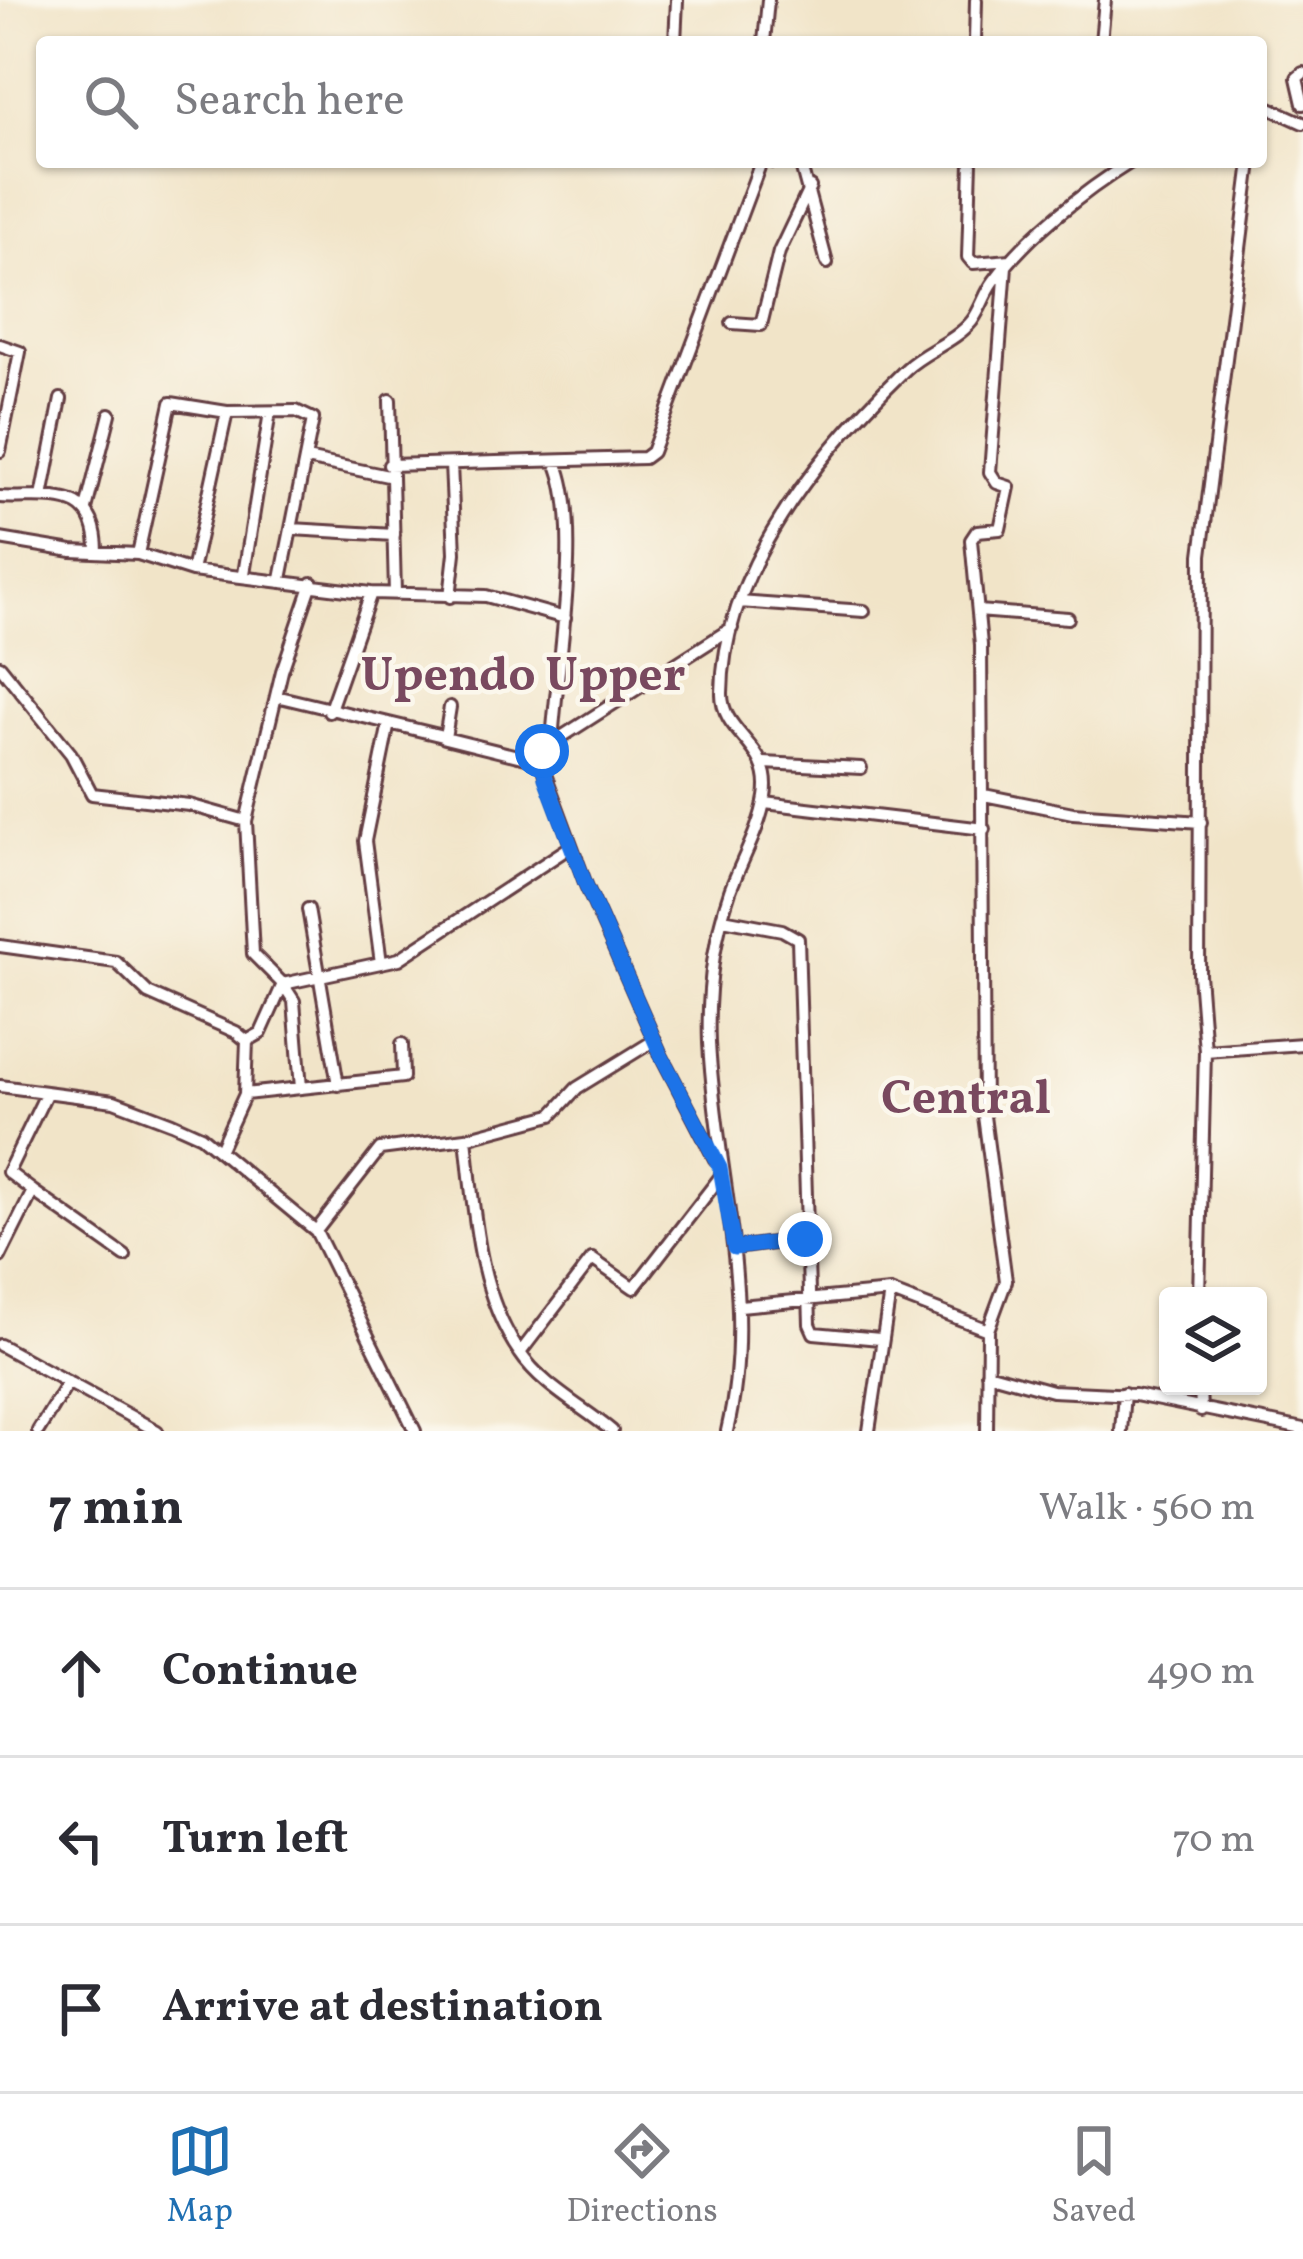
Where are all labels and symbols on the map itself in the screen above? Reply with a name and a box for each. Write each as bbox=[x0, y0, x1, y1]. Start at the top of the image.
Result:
district label: Upendo Upper bbox=[360, 644, 686, 711]
route start bbox=[515, 724, 569, 778]
district label: Central bbox=[881, 1067, 1051, 1134]
route end bbox=[778, 1212, 832, 1266]

